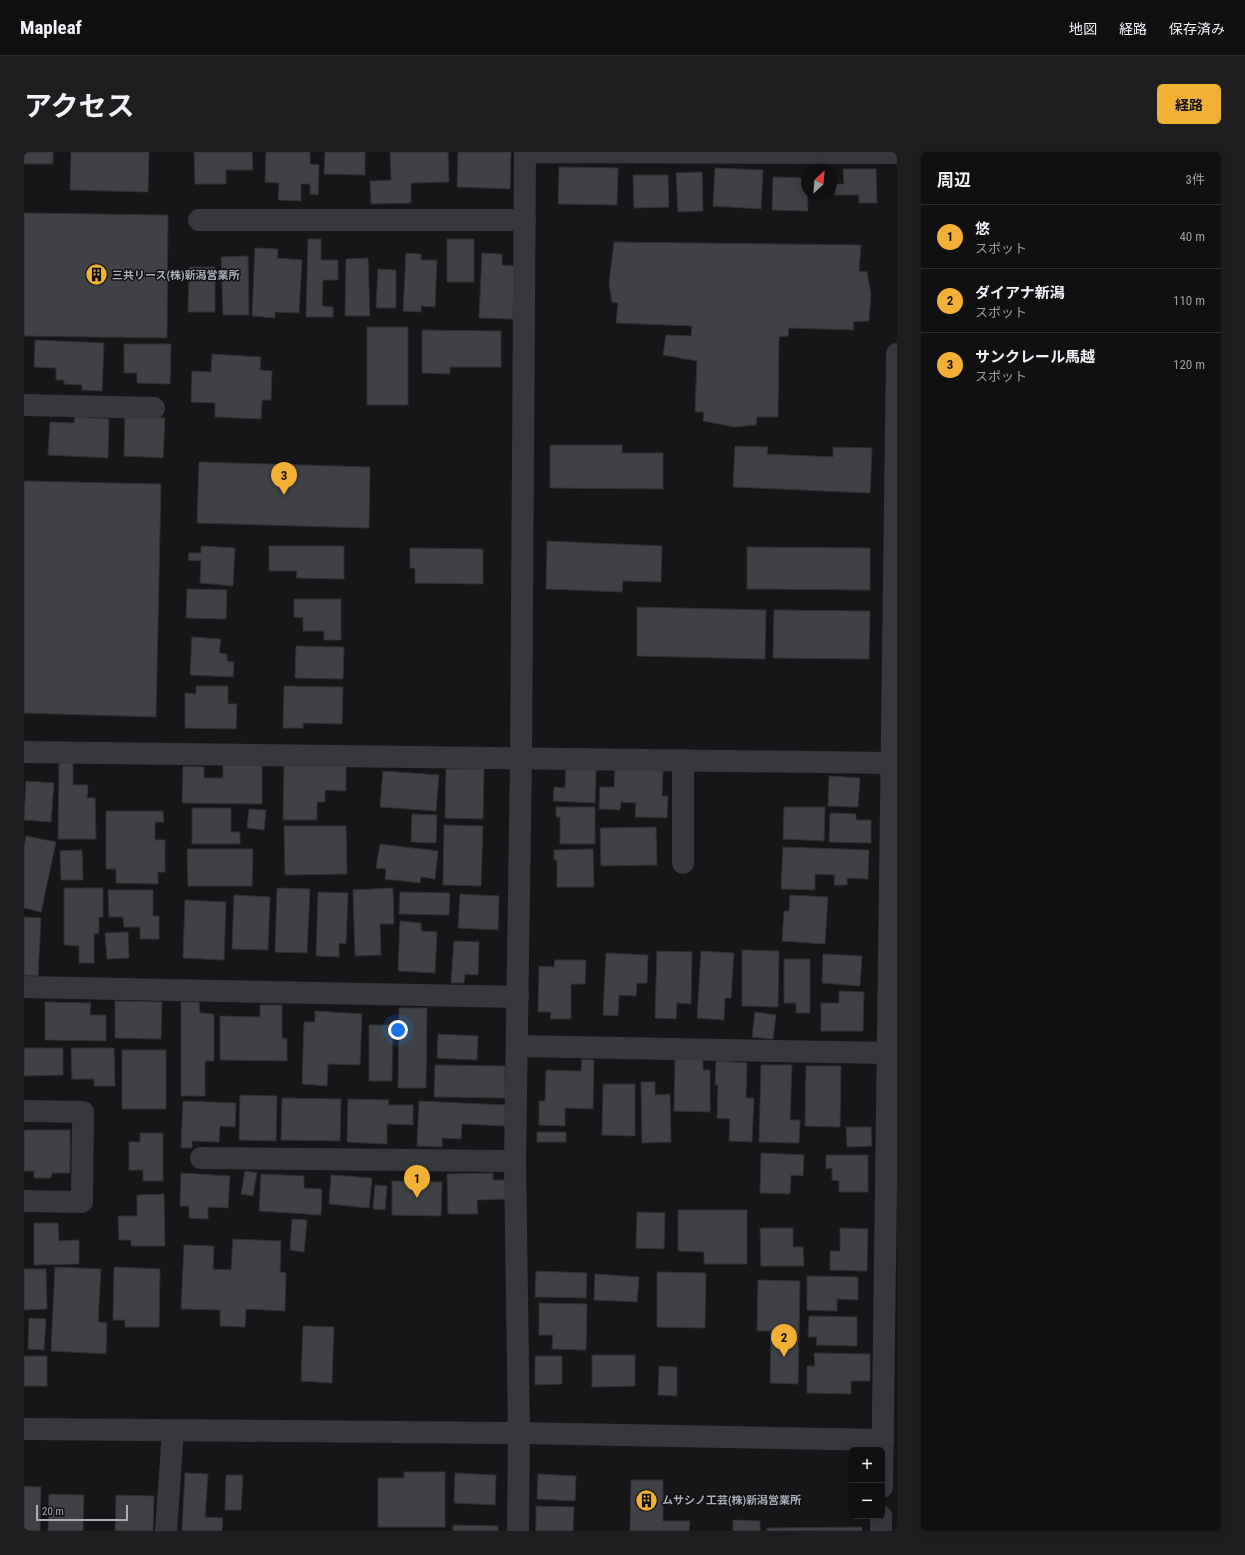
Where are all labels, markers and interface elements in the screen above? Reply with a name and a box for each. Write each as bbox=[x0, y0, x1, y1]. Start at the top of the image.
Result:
text: Mapleaf bbox=[20, 16, 82, 39]
text: 地図 bbox=[1069, 21, 1097, 37]
text: 経路 bbox=[1119, 21, 1147, 37]
text: 保存済み bbox=[1169, 21, 1225, 37]
button: 経路 bbox=[1157, 84, 1221, 124]
text: アクセス bbox=[24, 90, 135, 123]
north arrow bbox=[801, 164, 837, 200]
text: 周辺 bbox=[937, 170, 971, 190]
text: 3件 bbox=[1186, 172, 1205, 187]
text: 悠 bbox=[975, 220, 990, 238]
text: 1 bbox=[947, 229, 953, 244]
text: 40 m bbox=[1179, 229, 1205, 244]
text: スポット bbox=[975, 241, 1027, 256]
building icon: 三共リース(株)新潟営業所 bbox=[83, 262, 109, 288]
place label: 三共リース(株)新潟営業所 bbox=[112, 269, 240, 282]
text: ダイアナ新潟 bbox=[975, 284, 1065, 302]
text: 2 bbox=[947, 293, 953, 308]
text: 110 m bbox=[1173, 293, 1205, 308]
text: スポット bbox=[975, 305, 1027, 320]
text: サンクレール馬越 bbox=[975, 348, 1095, 366]
text: 3 bbox=[947, 357, 953, 372]
text: 120 m bbox=[1173, 357, 1205, 372]
text: スポット bbox=[975, 369, 1027, 384]
pin: 3 bbox=[271, 462, 297, 495]
your location bbox=[388, 1020, 408, 1040]
pin: 1 bbox=[404, 1165, 430, 1198]
pin: 2 bbox=[771, 1324, 797, 1357]
map controls bbox=[849, 1447, 885, 1519]
button: + bbox=[849, 1447, 885, 1483]
button: − bbox=[849, 1483, 885, 1519]
building icon: ムサシノ工芸(株)新潟営業所 bbox=[634, 1487, 660, 1513]
place label: ムサシノ工芸(株)新潟営業所 bbox=[662, 1494, 801, 1507]
scale bar bbox=[36, 1503, 128, 1522]
text: 20 m bbox=[42, 1505, 64, 1518]

